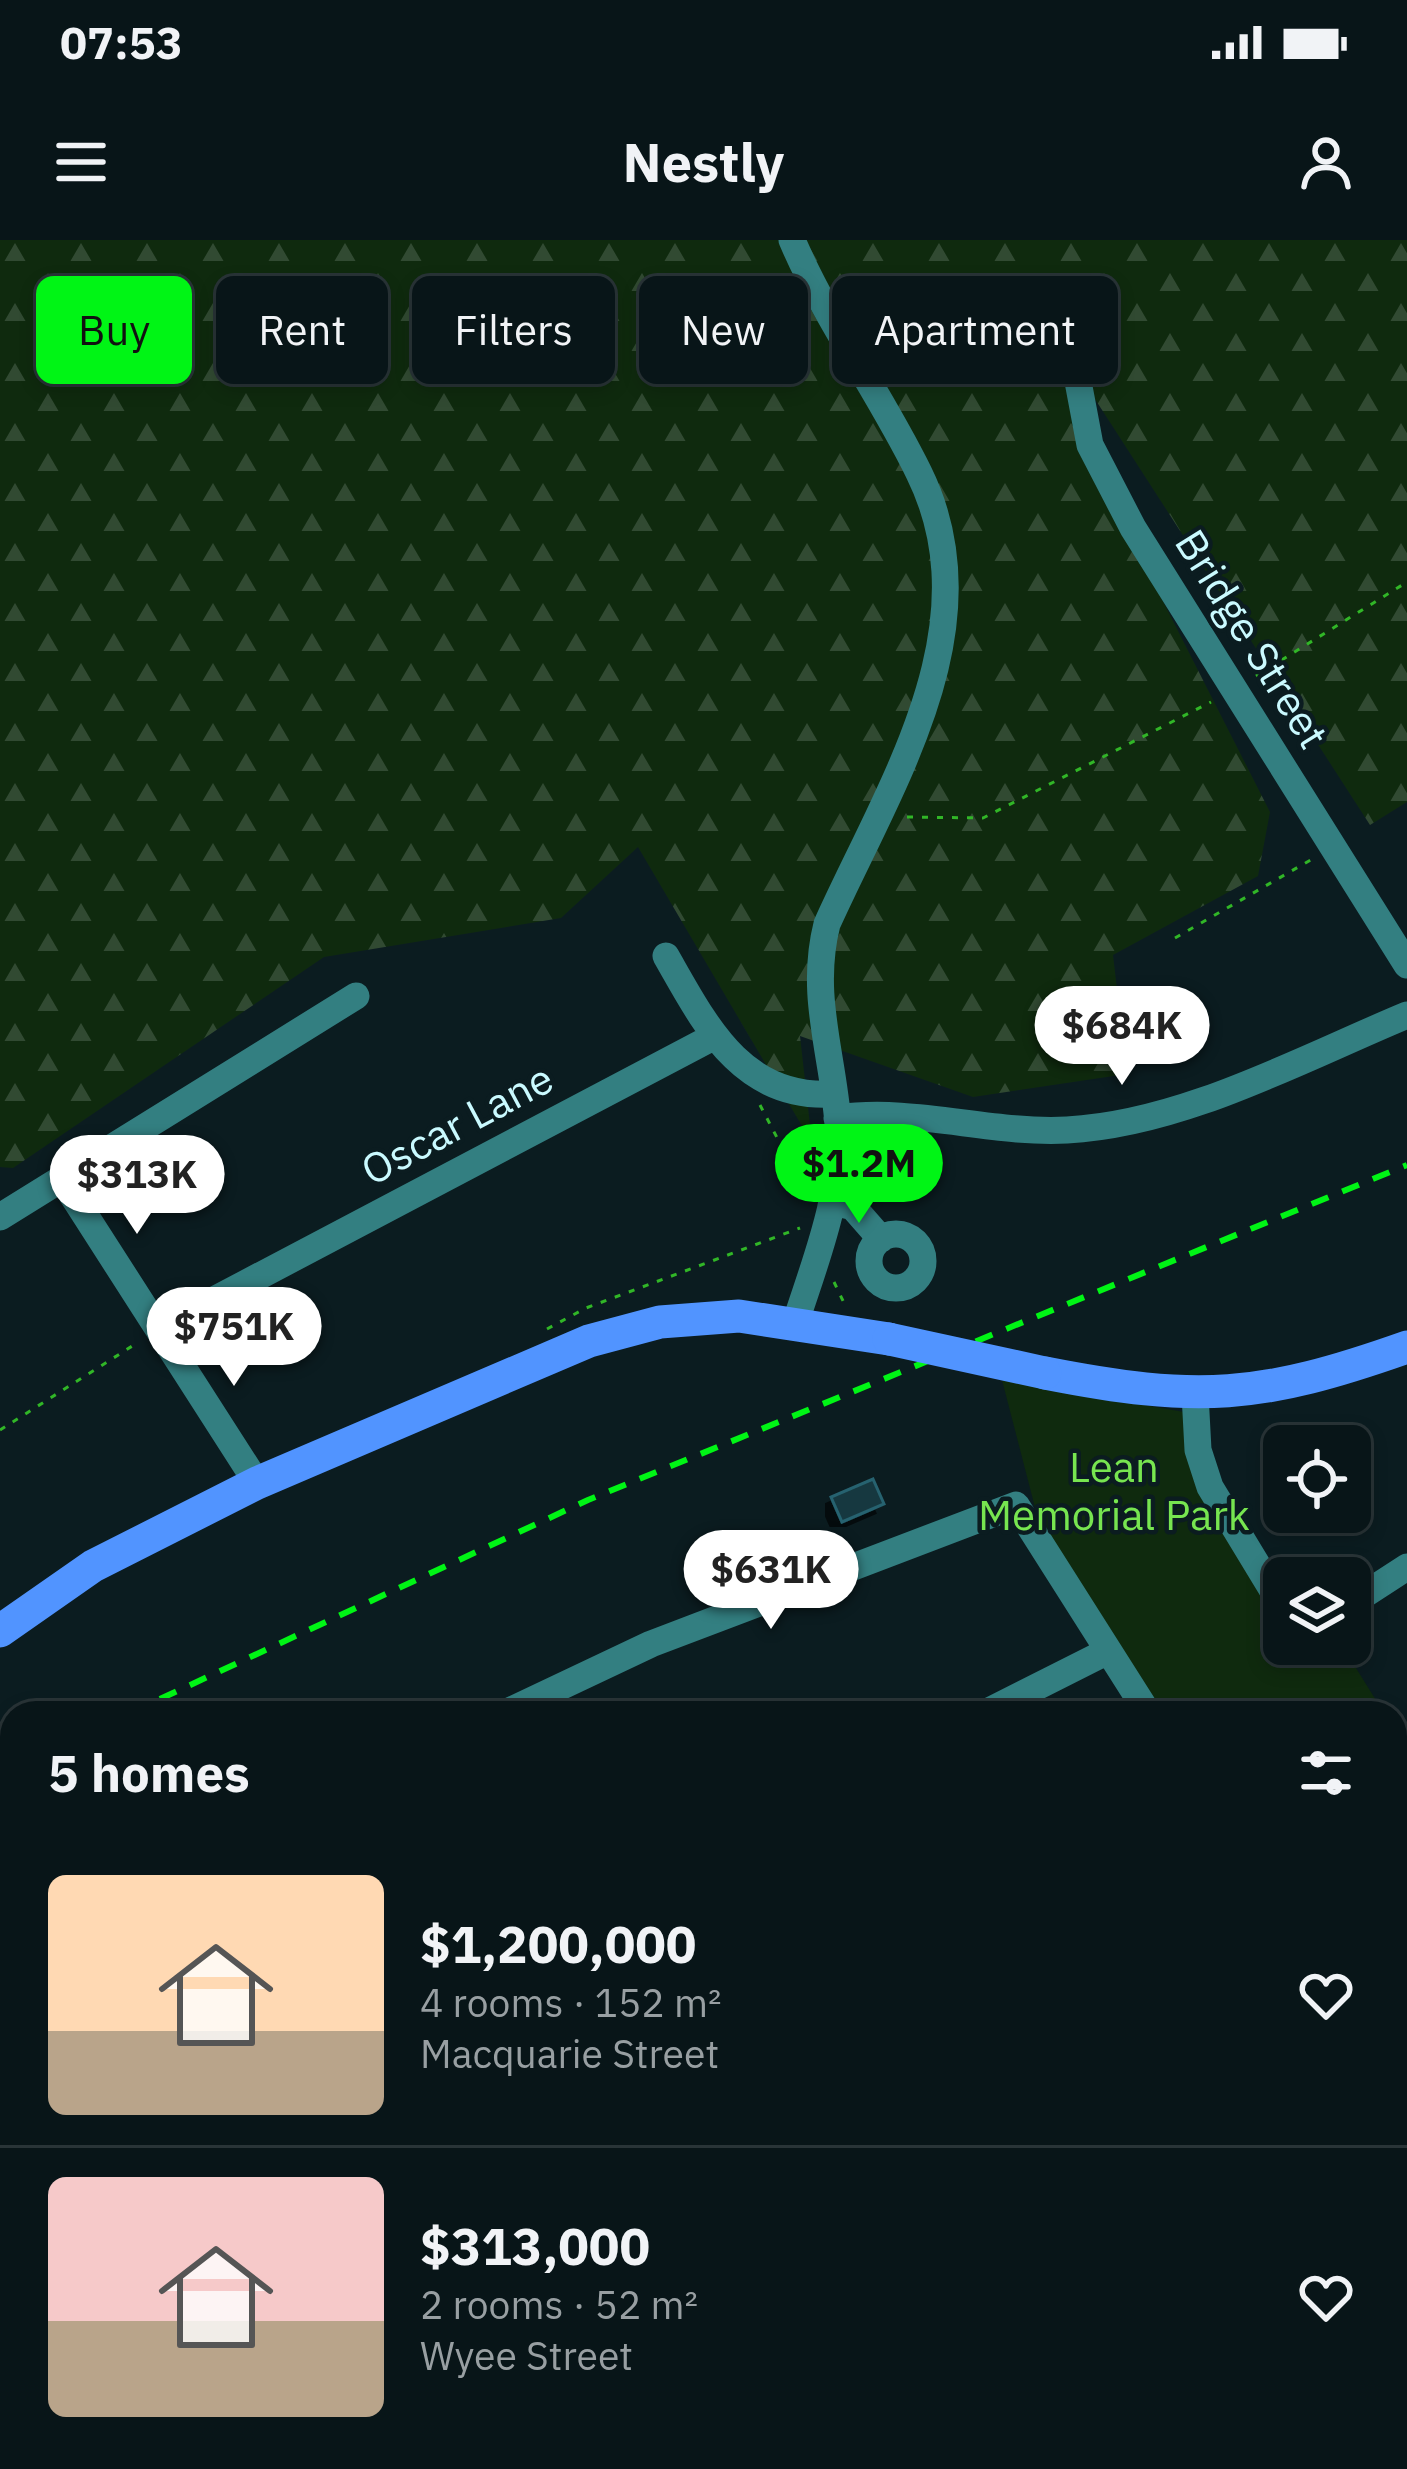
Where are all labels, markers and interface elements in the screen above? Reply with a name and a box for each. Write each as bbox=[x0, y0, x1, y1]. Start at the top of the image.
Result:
text: 07:53 bbox=[60, 13, 183, 71]
text: Nestly bbox=[623, 127, 784, 197]
icon: menu bbox=[48, 129, 114, 195]
icon: person bbox=[1293, 129, 1359, 195]
chip: Buy bbox=[36, 276, 192, 384]
chip: Rent bbox=[216, 276, 388, 384]
chip: Filters bbox=[412, 276, 615, 384]
chip: New bbox=[639, 276, 808, 384]
chip: Apartment bbox=[832, 276, 1118, 384]
street label: Bridge Street bbox=[1163, 519, 1341, 758]
pin: $684K bbox=[1038, 986, 1206, 1088]
text: $684K bbox=[1062, 999, 1182, 1050]
street label: Oscar Lane bbox=[351, 1050, 562, 1197]
pin: $1.2M bbox=[775, 1124, 943, 1226]
pin: $313K bbox=[53, 1135, 221, 1237]
text: $1.2M bbox=[802, 1137, 916, 1188]
text: $313K bbox=[77, 1148, 197, 1199]
pin: $751K bbox=[150, 1287, 318, 1389]
text: $751K bbox=[174, 1300, 294, 1351]
map controls bbox=[1263, 1425, 1371, 1665]
button: locate bbox=[1263, 1425, 1371, 1533]
park label: Lean Memorial Park bbox=[978, 1439, 1250, 1542]
pin: $631K bbox=[687, 1530, 855, 1632]
text: $631K bbox=[711, 1543, 831, 1594]
button: layers bbox=[1263, 1557, 1371, 1665]
text: 5 homes bbox=[48, 1740, 250, 1806]
icon: filters bbox=[1293, 1740, 1359, 1806]
text: $1,200,000 bbox=[420, 1911, 696, 1977]
icon: home bbox=[144, 1923, 288, 2067]
icon: heart bbox=[1293, 1962, 1359, 2028]
text: 4 rooms · 152 m² bbox=[420, 1977, 722, 2028]
text: Macquarie Street bbox=[420, 2028, 719, 2079]
text: $313,000 bbox=[420, 2213, 650, 2279]
icon: home bbox=[144, 2225, 288, 2369]
icon: heart bbox=[1293, 2264, 1359, 2330]
text: 2 rooms · 52 m² bbox=[420, 2279, 698, 2330]
text: Wyee Street bbox=[420, 2330, 633, 2381]

